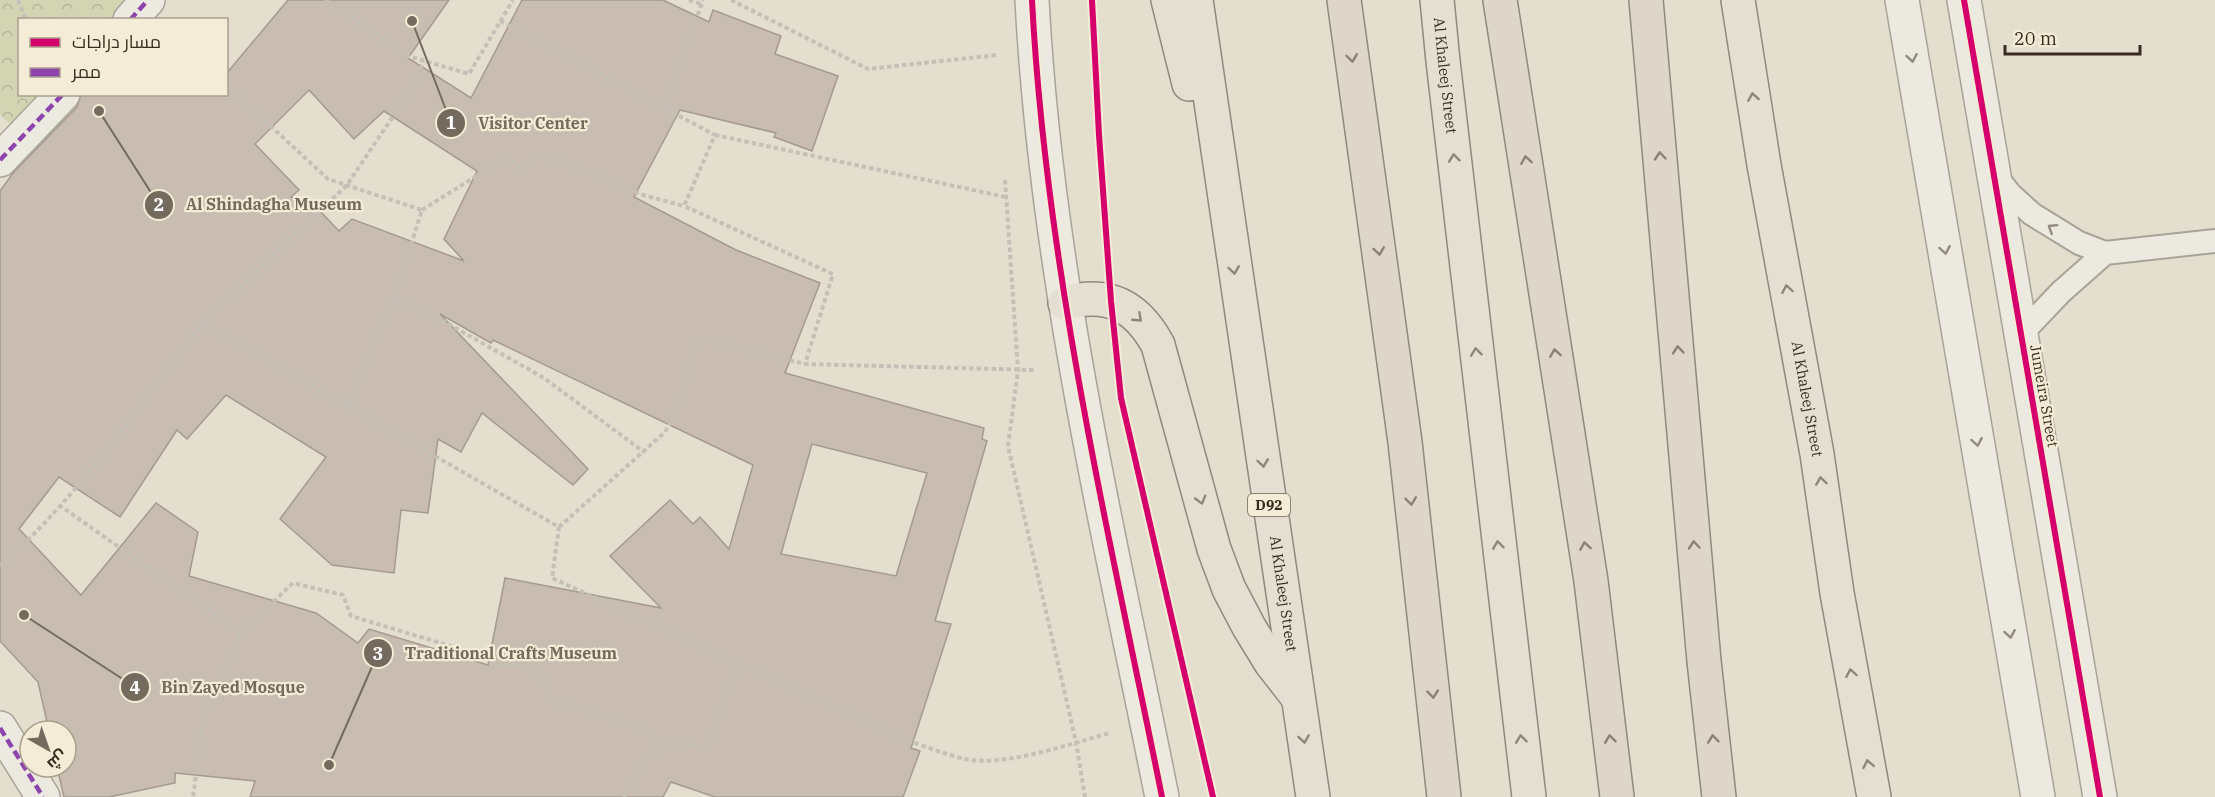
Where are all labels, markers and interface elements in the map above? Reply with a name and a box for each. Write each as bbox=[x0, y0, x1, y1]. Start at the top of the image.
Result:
street label: Al Khaleej Street bbox=[1430, 16, 1461, 135]
legend bbox=[18, 18, 228, 96]
scale bar bbox=[2005, 18, 2140, 56]
text: 20 m bbox=[2014, 27, 2057, 50]
text: مسار دراجات bbox=[72, 30, 161, 53]
one-way arrow bbox=[1905, 52, 1918, 62]
one-way arrow bbox=[1346, 53, 1358, 62]
text: ممر bbox=[71, 60, 101, 83]
one-way arrow bbox=[1748, 92, 1760, 101]
callout: Visitor Center bbox=[436, 106, 600, 140]
text: 1 bbox=[446, 111, 457, 134]
text: Visitor Center bbox=[478, 113, 588, 133]
one-way arrow bbox=[1654, 152, 1667, 161]
one-way arrow bbox=[1448, 153, 1461, 162]
one-way arrow bbox=[1520, 155, 1532, 165]
callout: Al Shindagha Museum bbox=[144, 188, 374, 222]
text: 2 bbox=[154, 193, 164, 216]
text: Al Shindagha Museum bbox=[186, 194, 362, 214]
one-way arrow bbox=[2048, 224, 2059, 235]
one-way arrow bbox=[1938, 245, 1950, 255]
one-way arrow bbox=[1373, 246, 1385, 256]
one-way arrow bbox=[1228, 265, 1240, 275]
one-way arrow bbox=[1781, 284, 1794, 294]
one-way arrow bbox=[1131, 311, 1142, 322]
street label: Al Khaleej Street bbox=[1788, 340, 1827, 458]
street label: Jumeira Street bbox=[2026, 343, 2063, 449]
one-way arrow bbox=[1671, 346, 1684, 355]
one-way arrow bbox=[1470, 347, 1483, 356]
one-way arrow bbox=[1550, 348, 1562, 357]
one-way arrow bbox=[1971, 437, 1983, 447]
one-way arrow bbox=[1256, 458, 1268, 468]
one-way arrow bbox=[1816, 476, 1828, 485]
road number: D92 bbox=[1248, 494, 1290, 516]
one-way arrow bbox=[1194, 495, 1207, 505]
one-way arrow bbox=[1405, 496, 1417, 505]
street label: Al Khaleej Street bbox=[1266, 534, 1302, 653]
one-way arrow bbox=[1688, 540, 1701, 549]
one-way arrow bbox=[1493, 541, 1505, 550]
one-way arrow bbox=[1580, 541, 1592, 550]
one-way arrow bbox=[2003, 629, 2016, 639]
callout: Traditional Crafts Museum bbox=[363, 636, 629, 670]
text: 3 bbox=[373, 642, 383, 665]
text: Traditional Crafts Museum bbox=[405, 643, 618, 663]
one-way arrow bbox=[1845, 669, 1858, 679]
callout: Bin Zayed Mosque bbox=[120, 670, 317, 704]
text: 4 bbox=[130, 676, 141, 699]
text: Bin Zayed Mosque bbox=[161, 677, 305, 697]
one-way arrow bbox=[1427, 690, 1439, 699]
north arrow bbox=[18, 719, 78, 779]
one-way arrow bbox=[1297, 734, 1309, 744]
one-way arrow bbox=[1515, 734, 1528, 744]
one-way arrow bbox=[1604, 734, 1617, 744]
one-way arrow bbox=[1707, 734, 1720, 743]
text: ش bbox=[43, 746, 72, 775]
one-way arrow bbox=[1862, 759, 1875, 769]

